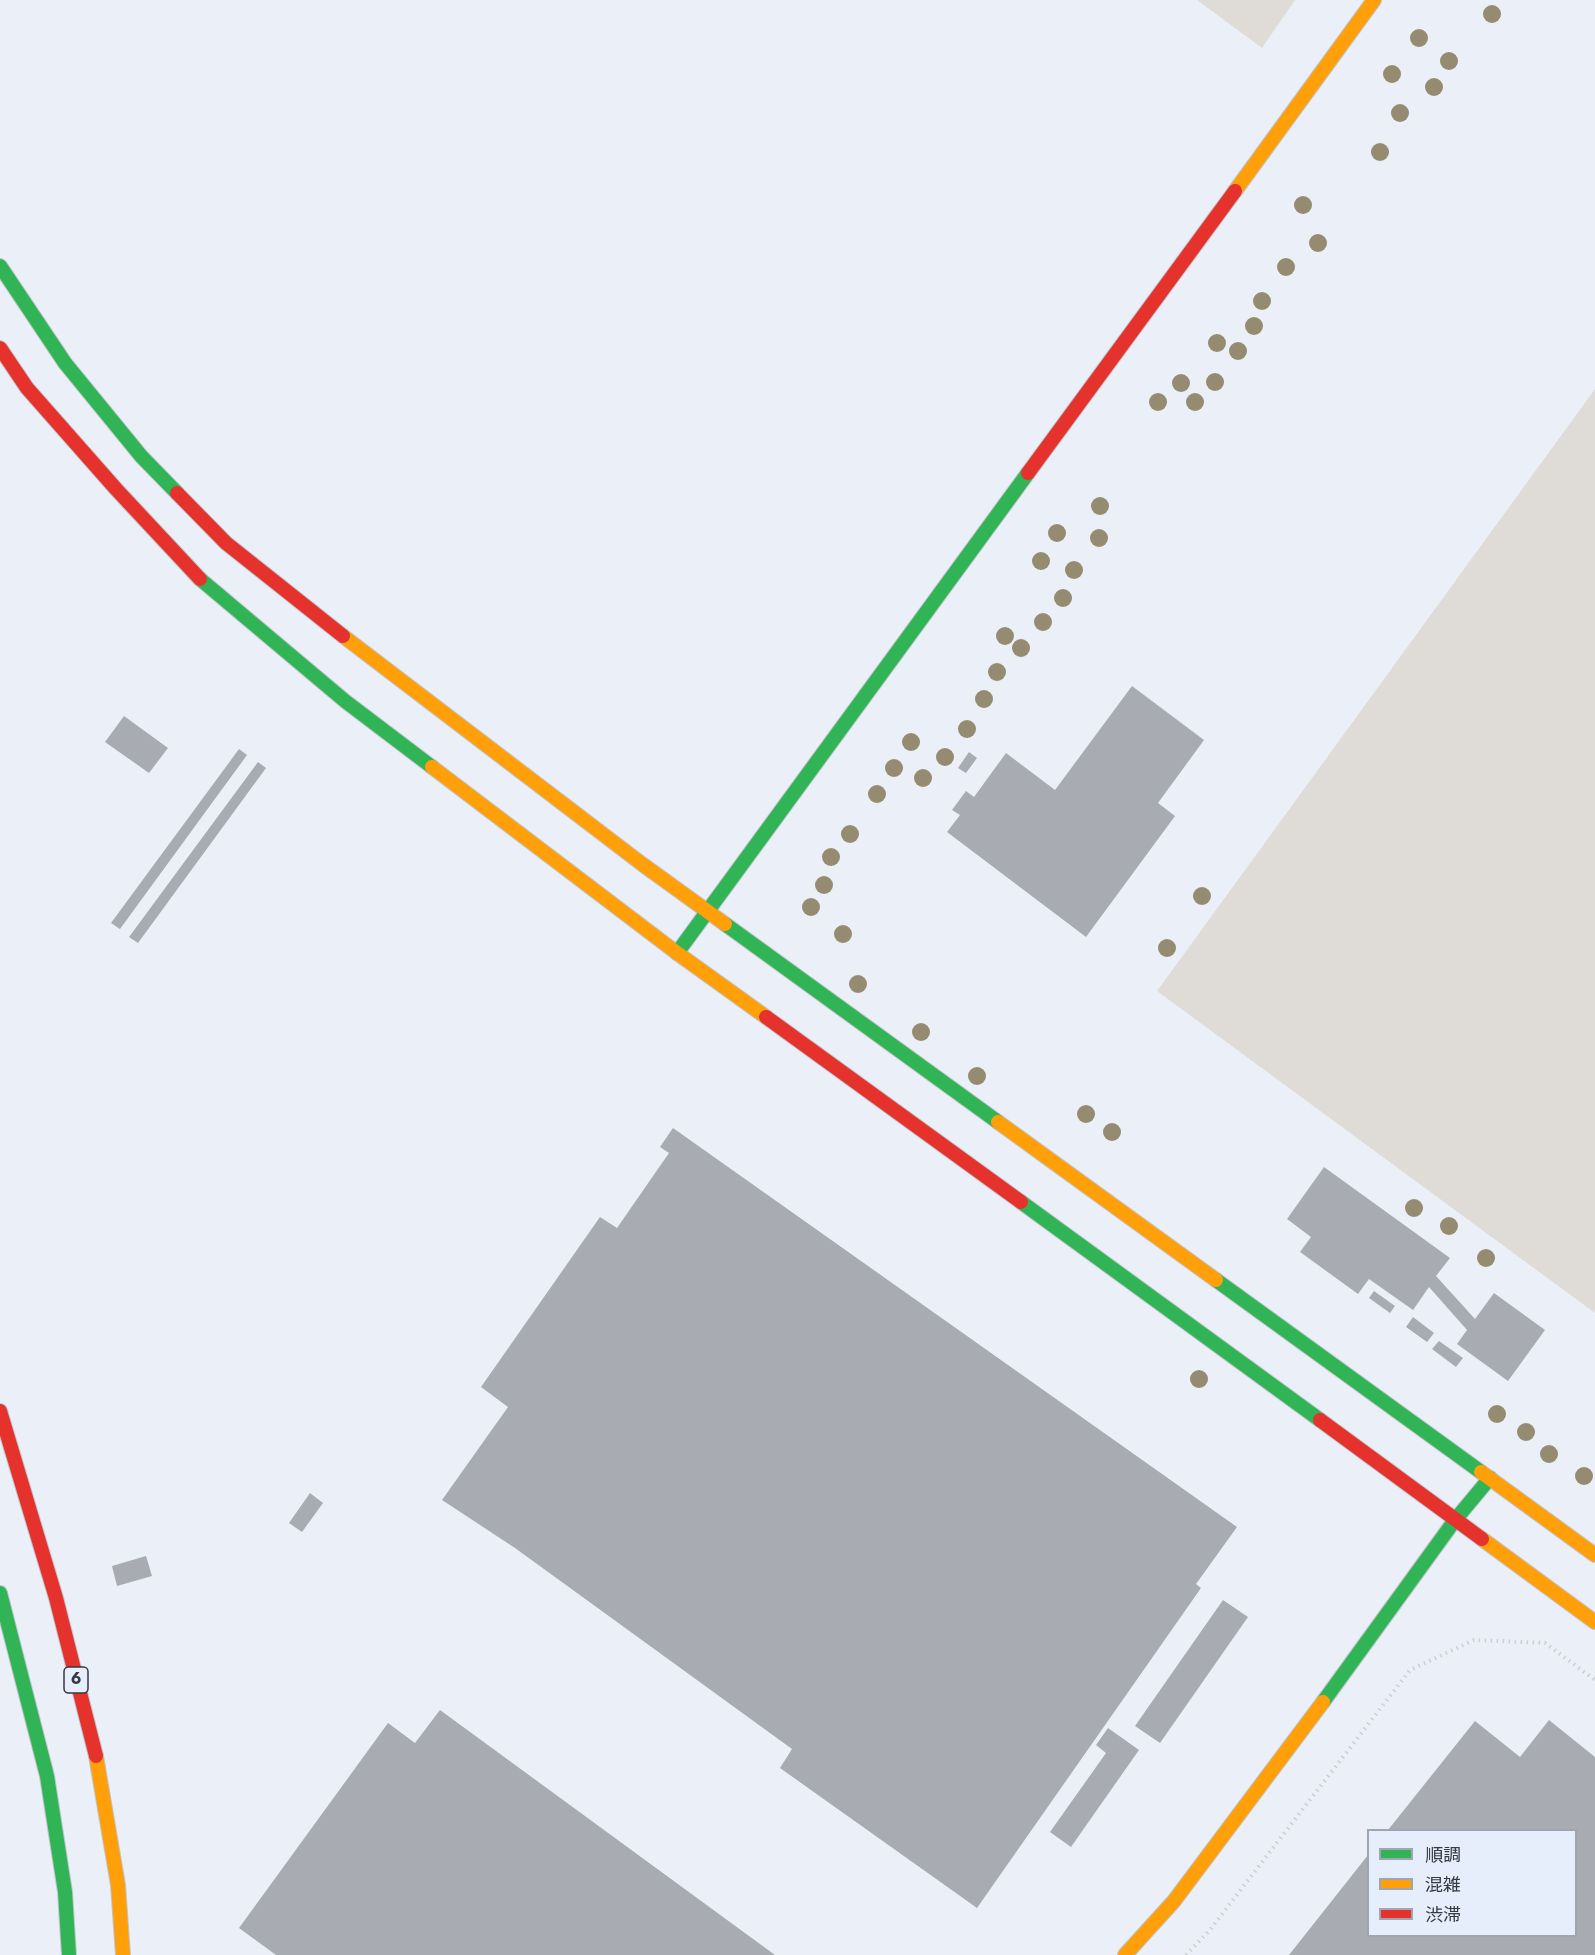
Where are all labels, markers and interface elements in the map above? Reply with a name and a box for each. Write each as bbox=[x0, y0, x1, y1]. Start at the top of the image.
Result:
road number: 6 bbox=[64, 1667, 88, 1693]
legend bbox=[1367, 1829, 1577, 1937]
text: 順調 bbox=[1425, 1842, 1461, 1868]
text: 混雑 bbox=[1425, 1872, 1461, 1898]
text: 渋滞 bbox=[1425, 1902, 1461, 1928]

